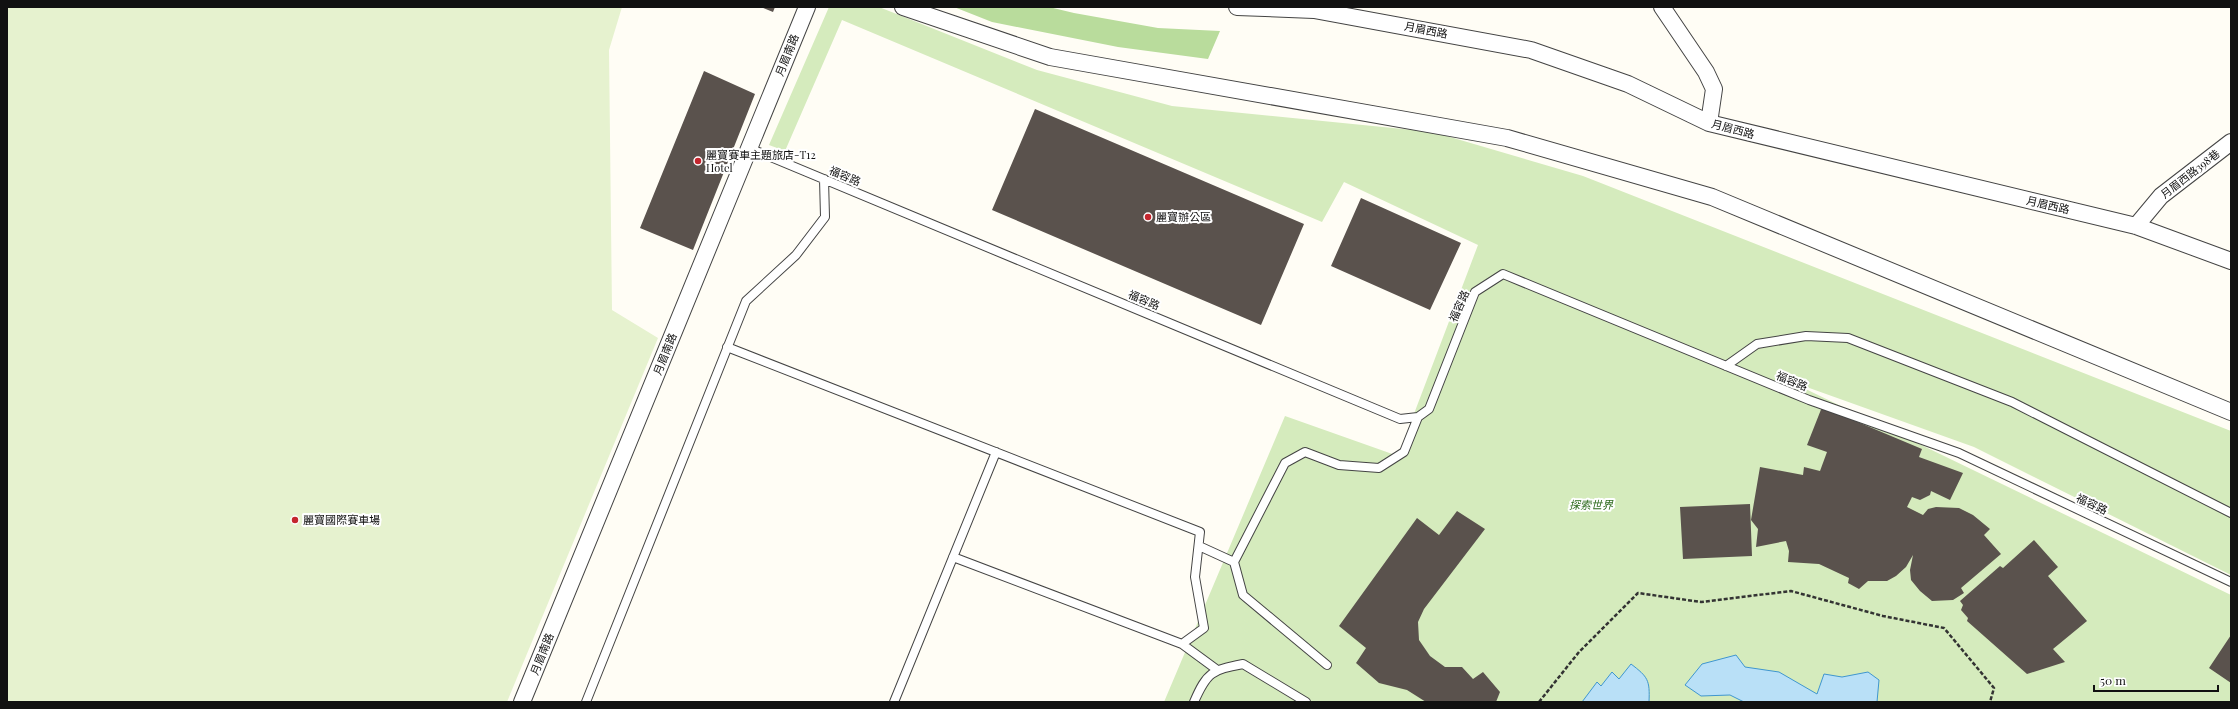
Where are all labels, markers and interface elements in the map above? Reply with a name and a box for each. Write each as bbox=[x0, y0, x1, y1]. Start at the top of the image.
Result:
street label: 月眉西路 bbox=[1403, 18, 1449, 41]
street label: 月眉南路 bbox=[771, 32, 802, 78]
street label: 月眉西路 bbox=[1710, 116, 1756, 141]
street label: 月眉西路398巷 bbox=[2157, 146, 2222, 201]
place label: 麗寶賽車主題旅店-T12 Hotel bbox=[706, 147, 816, 175]
marker: 麗寶賽車主題旅店-T12 Hotel bbox=[693, 156, 703, 166]
street label: 福容路 bbox=[827, 162, 863, 189]
street label: 月眉西路 bbox=[2025, 192, 2071, 217]
place label: 麗寶辦公區 bbox=[1156, 209, 1211, 224]
marker: 麗寶辦公區 bbox=[1143, 212, 1153, 222]
street label: 福容路 bbox=[1126, 286, 1162, 313]
street label: 福容路 bbox=[1445, 288, 1472, 324]
street label: 月眉南路 bbox=[649, 331, 680, 377]
street label: 福容路 bbox=[1774, 367, 1810, 394]
street label: 福容路 bbox=[2074, 490, 2110, 517]
park label: 探索世界 bbox=[1569, 497, 1614, 512]
place label: 麗寶國際賽車場 bbox=[303, 512, 380, 527]
marker: 麗寶國際賽車場 bbox=[290, 515, 300, 525]
street label: 月眉南路 bbox=[526, 631, 557, 677]
scale bar bbox=[2094, 667, 2218, 693]
text: 50 m bbox=[2100, 672, 2126, 688]

